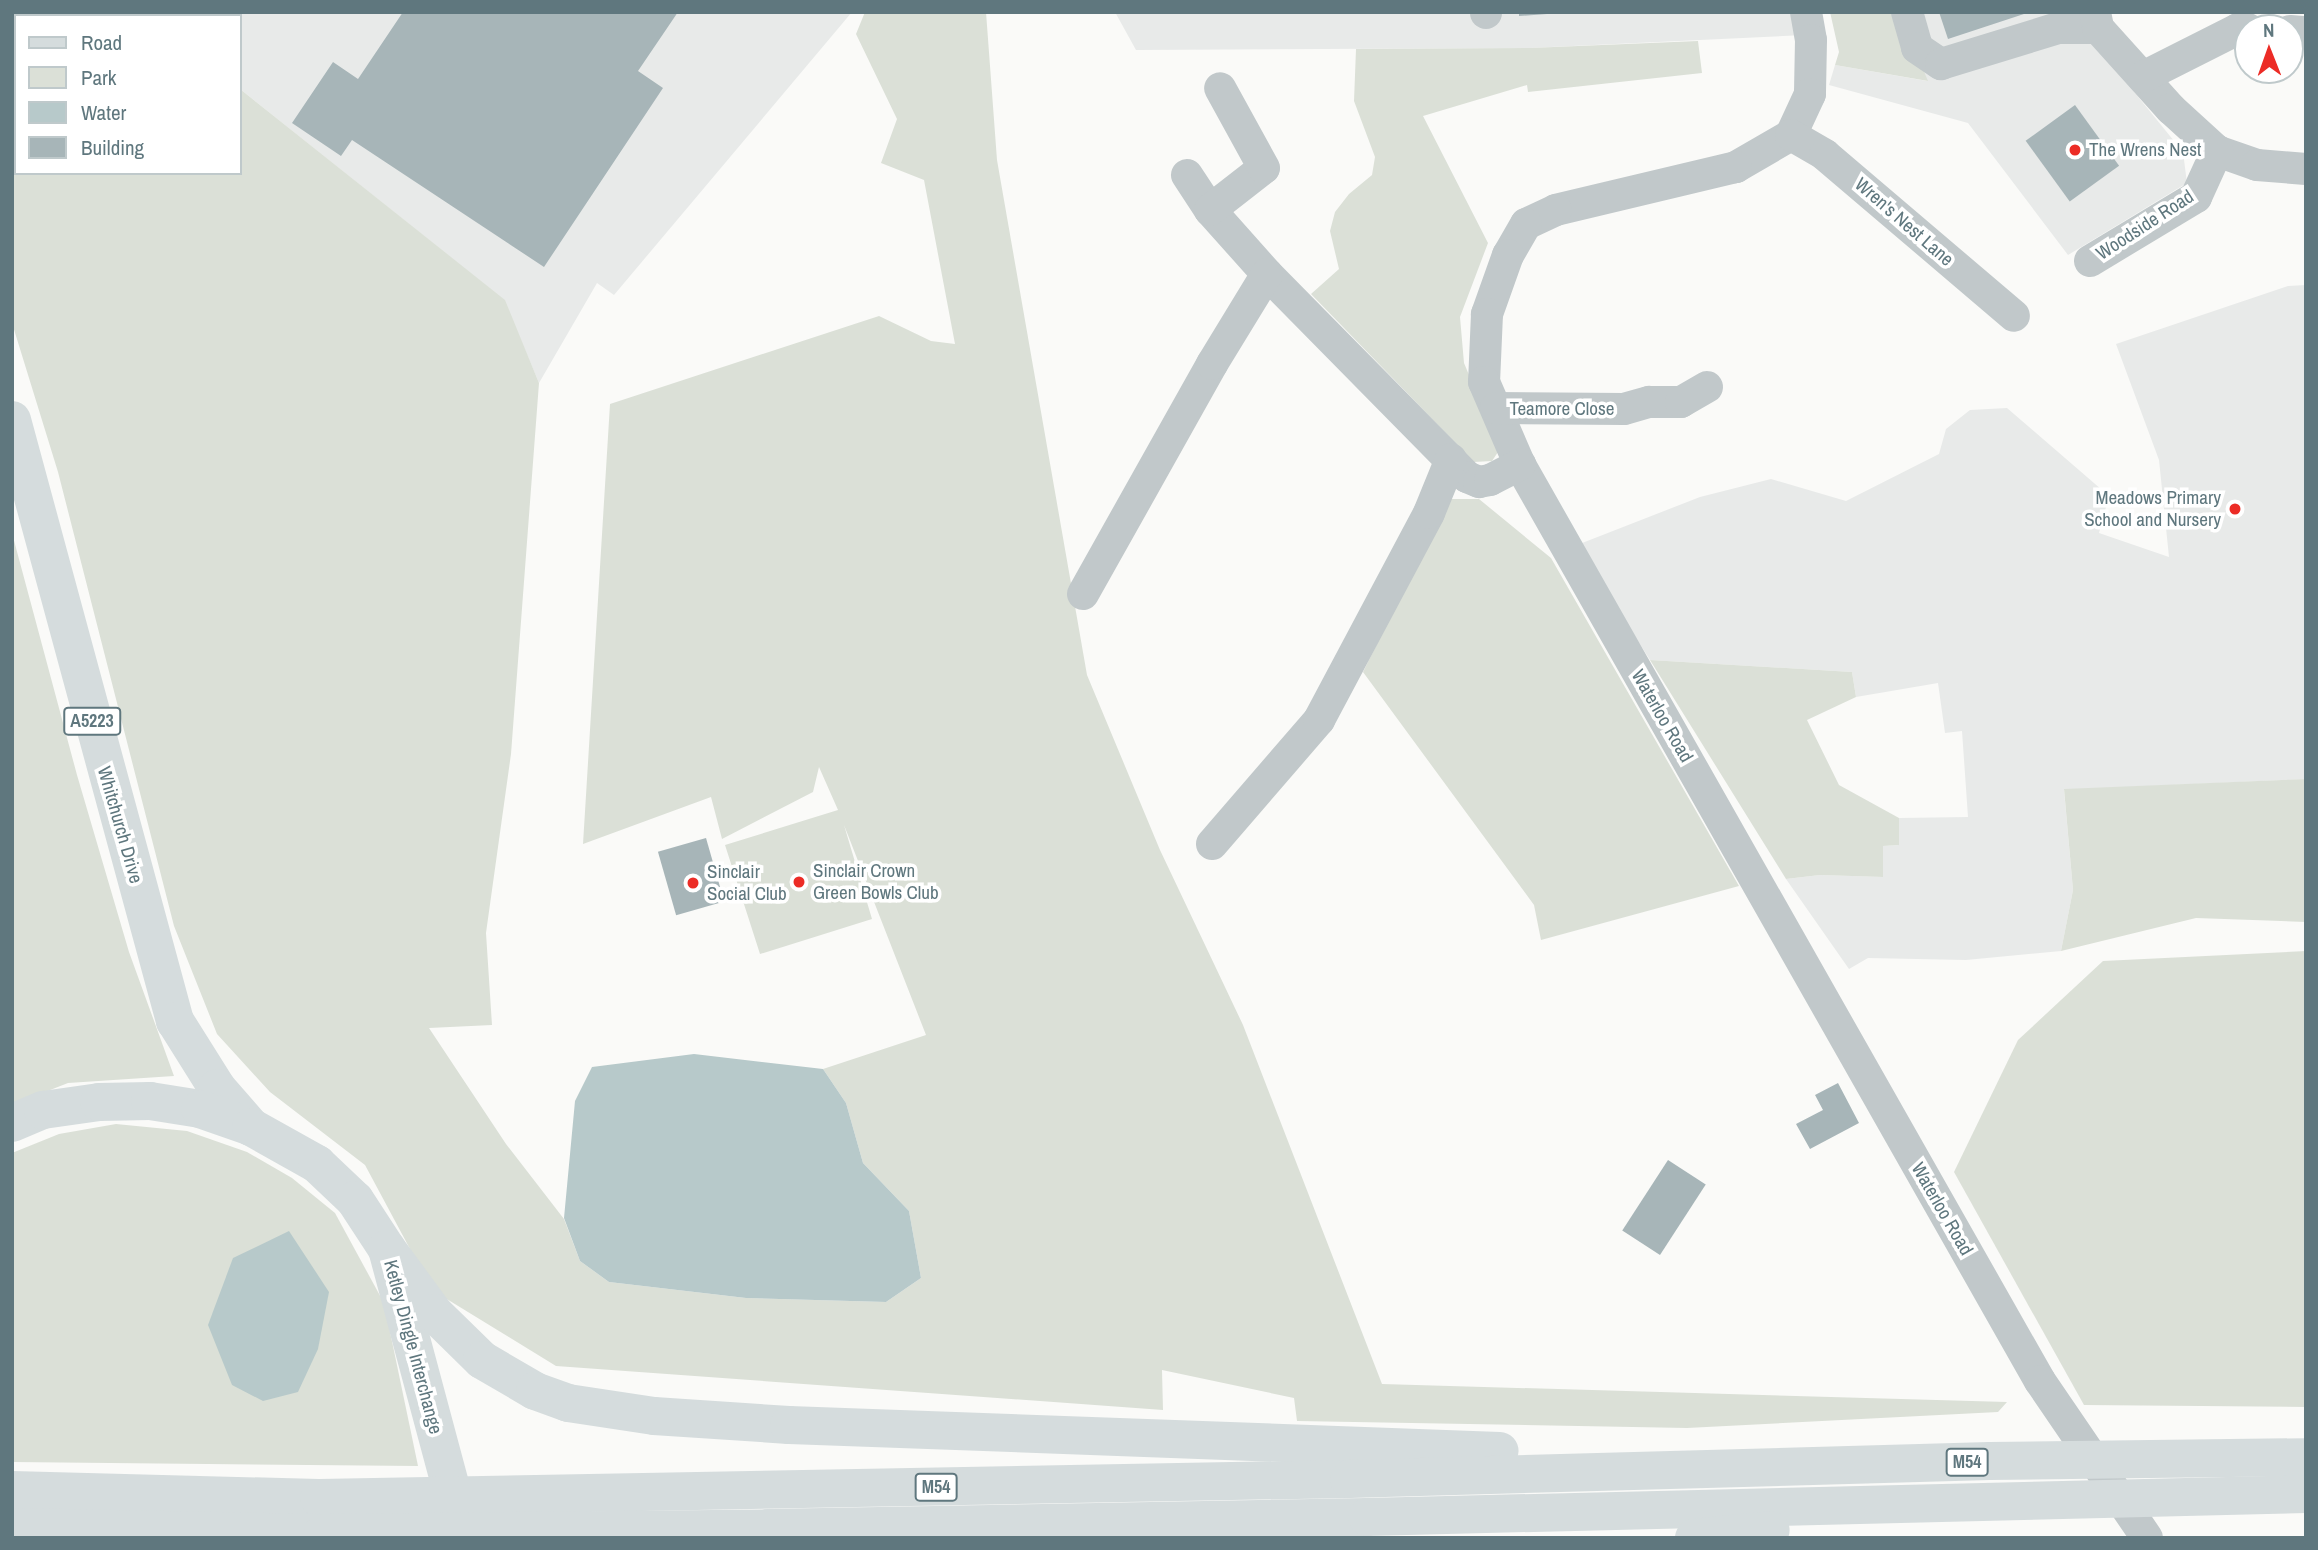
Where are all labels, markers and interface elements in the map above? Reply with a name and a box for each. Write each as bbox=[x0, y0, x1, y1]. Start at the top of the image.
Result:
legend bbox=[14, 14, 242, 175]
north arrow bbox=[2234, 14, 2304, 84]
text: N bbox=[2263, 17, 2275, 43]
text: Road bbox=[81, 28, 122, 57]
text: Park bbox=[81, 63, 116, 92]
text: Water bbox=[81, 98, 126, 127]
text: Building bbox=[81, 133, 144, 162]
place label: The Wrens Nest bbox=[2089, 139, 2201, 161]
marker: The Wrens Nest bbox=[2067, 142, 2083, 158]
street label: Wren's Nest Lane bbox=[1850, 173, 1958, 271]
street label: Woodside Road bbox=[2092, 185, 2198, 265]
street label: Teamore Close bbox=[1510, 398, 1614, 420]
place label: Meadows Primary School and Nursery bbox=[2084, 487, 2221, 531]
marker: Meadows Primary School and Nursery bbox=[2227, 501, 2243, 517]
street label: Waterloo Road bbox=[1626, 666, 1698, 766]
road number: A5223 bbox=[62, 706, 122, 736]
street label: Whitchurch Drive bbox=[92, 764, 148, 886]
place label: Sinclair Crown Green Bowls Club bbox=[813, 860, 939, 904]
place label: Sinclair Social Club bbox=[707, 861, 787, 905]
marker: Sinclair Crown Green Bowls Club bbox=[791, 874, 807, 890]
marker: Sinclair Social Club bbox=[685, 875, 701, 891]
street label: Waterloo Road bbox=[1906, 1159, 1978, 1259]
street label: Ketley Dingle Interchange bbox=[379, 1257, 447, 1437]
road number: M54 bbox=[1944, 1448, 1990, 1476]
road number: M54 bbox=[913, 1472, 959, 1502]

